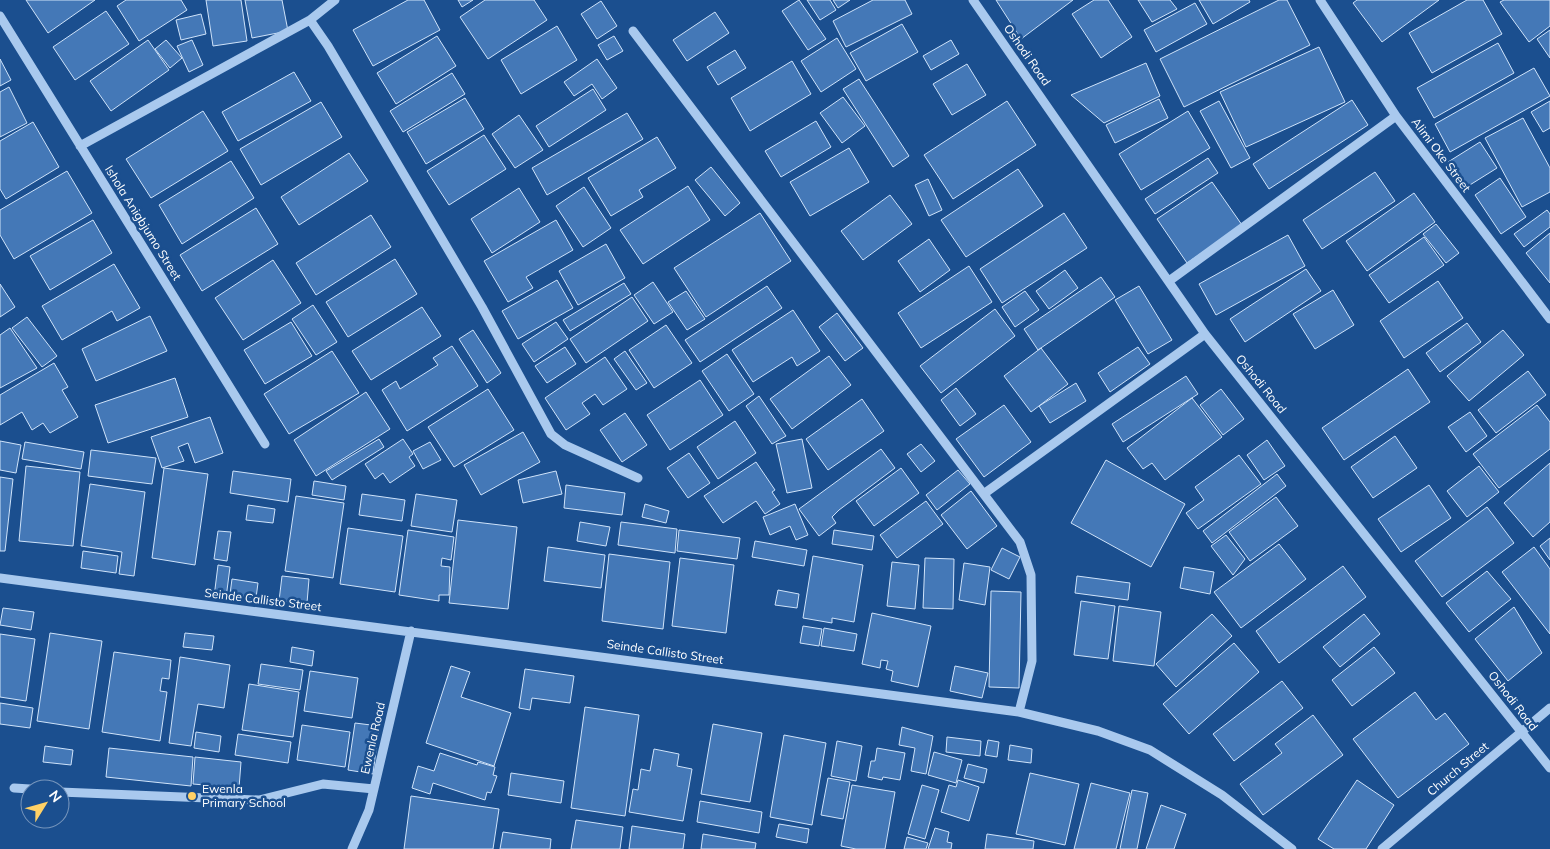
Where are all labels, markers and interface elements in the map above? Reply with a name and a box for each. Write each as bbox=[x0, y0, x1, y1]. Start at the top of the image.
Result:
street label: Oshodi Road bbox=[1001, 21, 1054, 88]
street label: Alimi Oke Street bbox=[1409, 115, 1474, 195]
street label: Ishola Anigbjumo Street bbox=[102, 162, 185, 283]
street label: Oshodi Road bbox=[1233, 351, 1290, 416]
street label: Seinde Callisto Street bbox=[204, 585, 322, 614]
street label: Seinde Callisto Street bbox=[606, 636, 724, 667]
street label: Oshodi Road bbox=[1485, 668, 1541, 734]
street label: Ewenla Road bbox=[357, 700, 388, 775]
street label: Church Street bbox=[1424, 739, 1492, 799]
north arrow bbox=[20, 779, 70, 829]
place label: Ewenla Primary School bbox=[202, 781, 286, 810]
text: N bbox=[45, 787, 66, 806]
marker: Ewenla Primary School bbox=[186, 790, 198, 802]

